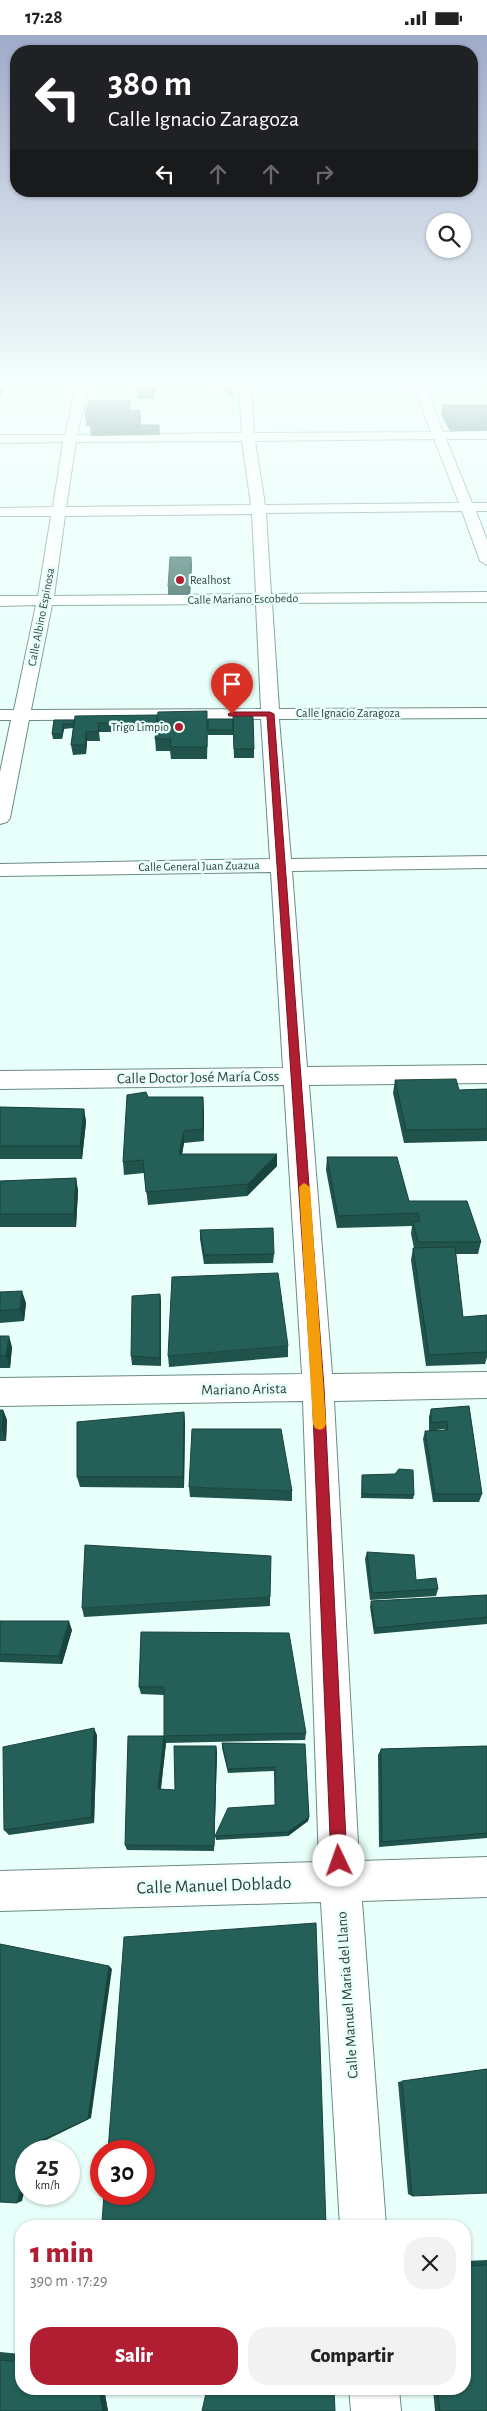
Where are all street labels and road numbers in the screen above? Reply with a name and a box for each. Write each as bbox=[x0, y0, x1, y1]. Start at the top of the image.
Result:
street label: Calle Albino Espinosa bbox=[26, 567, 56, 667]
street label: Calle Mariano Escobedo bbox=[187, 592, 299, 606]
street label: Calle Ignacio Zaragoza bbox=[296, 707, 401, 719]
street label: Calle General Juan Zuazua bbox=[138, 859, 260, 873]
street label: Calle Doctor José María Coss bbox=[117, 1069, 279, 1086]
street label: Mariano Arista bbox=[201, 1381, 287, 1398]
street label: Calle Manuel Doblado bbox=[136, 1874, 292, 1898]
street label: Calle Manuel Maria del Llano bbox=[334, 1911, 361, 2079]

